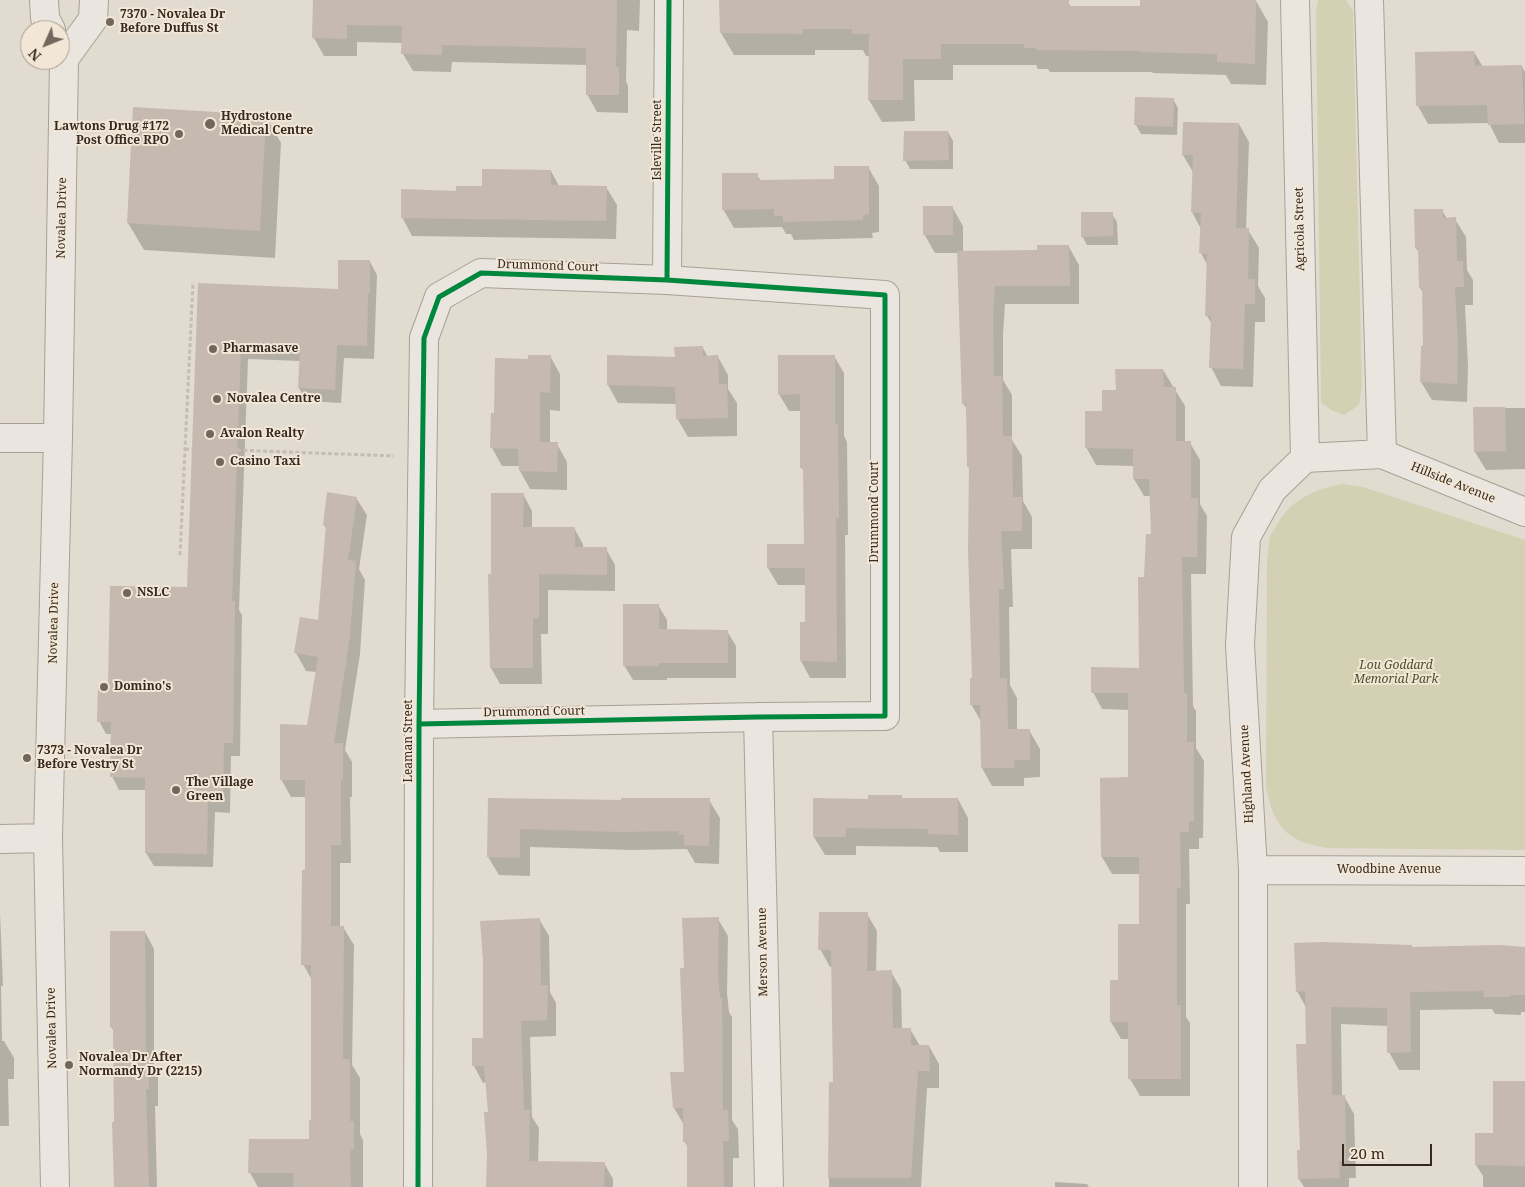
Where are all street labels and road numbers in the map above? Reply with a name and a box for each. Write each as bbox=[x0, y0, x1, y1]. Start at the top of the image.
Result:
street label: Isleville Street bbox=[651, 99, 665, 181]
street label: Novalea Drive bbox=[54, 177, 70, 259]
street label: Agricola Street bbox=[1292, 187, 1308, 271]
street label: Drummond Court bbox=[497, 257, 599, 275]
street label: Hillside Avenue bbox=[1409, 459, 1497, 507]
street label: Drummond Court bbox=[868, 461, 882, 563]
street label: Novalea Drive bbox=[46, 582, 62, 664]
street label: Leaman Street bbox=[402, 699, 416, 783]
street label: Drummond Court bbox=[483, 704, 585, 720]
street label: Highland Avenue bbox=[1237, 724, 1257, 824]
street label: Woodbine Avenue bbox=[1337, 863, 1441, 877]
street label: Merson Avenue bbox=[755, 907, 771, 997]
street label: Novalea Drive bbox=[44, 987, 60, 1069]

